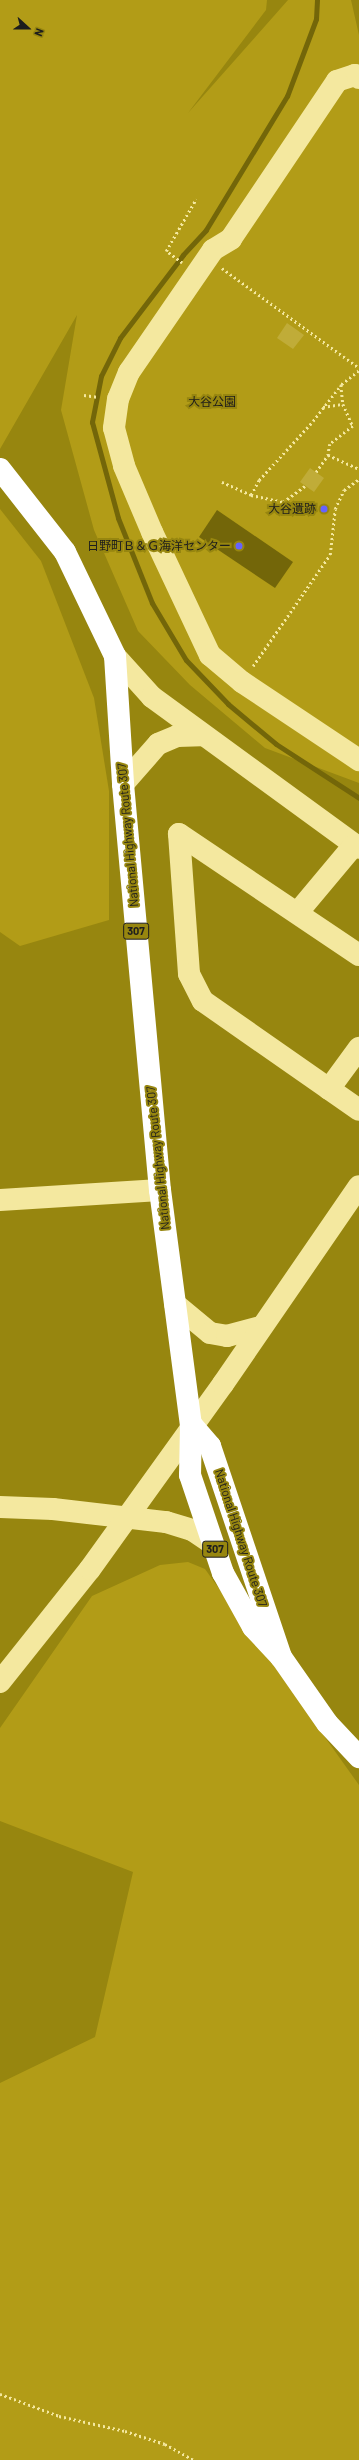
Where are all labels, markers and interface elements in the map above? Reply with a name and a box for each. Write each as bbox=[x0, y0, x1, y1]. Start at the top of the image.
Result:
north arrow bbox=[8, 8, 48, 48]
text: N bbox=[32, 27, 47, 38]
park label: 大谷公園 bbox=[188, 395, 236, 409]
place label: 大谷遺跡 bbox=[268, 502, 316, 516]
marker: 大谷遺跡 bbox=[319, 504, 329, 514]
place label: 日野町Ｂ＆Ｇ海洋センター bbox=[87, 539, 231, 553]
marker: 日野町Ｂ＆Ｇ海洋センター bbox=[234, 541, 244, 551]
street label: National Highway Route 307 bbox=[115, 763, 141, 907]
road number: 307 bbox=[123, 922, 149, 940]
street label: National Highway Route 307 bbox=[143, 1086, 173, 1230]
street label: National Highway Route 307 bbox=[212, 1467, 270, 1609]
road number: 307 bbox=[202, 1540, 228, 1558]

